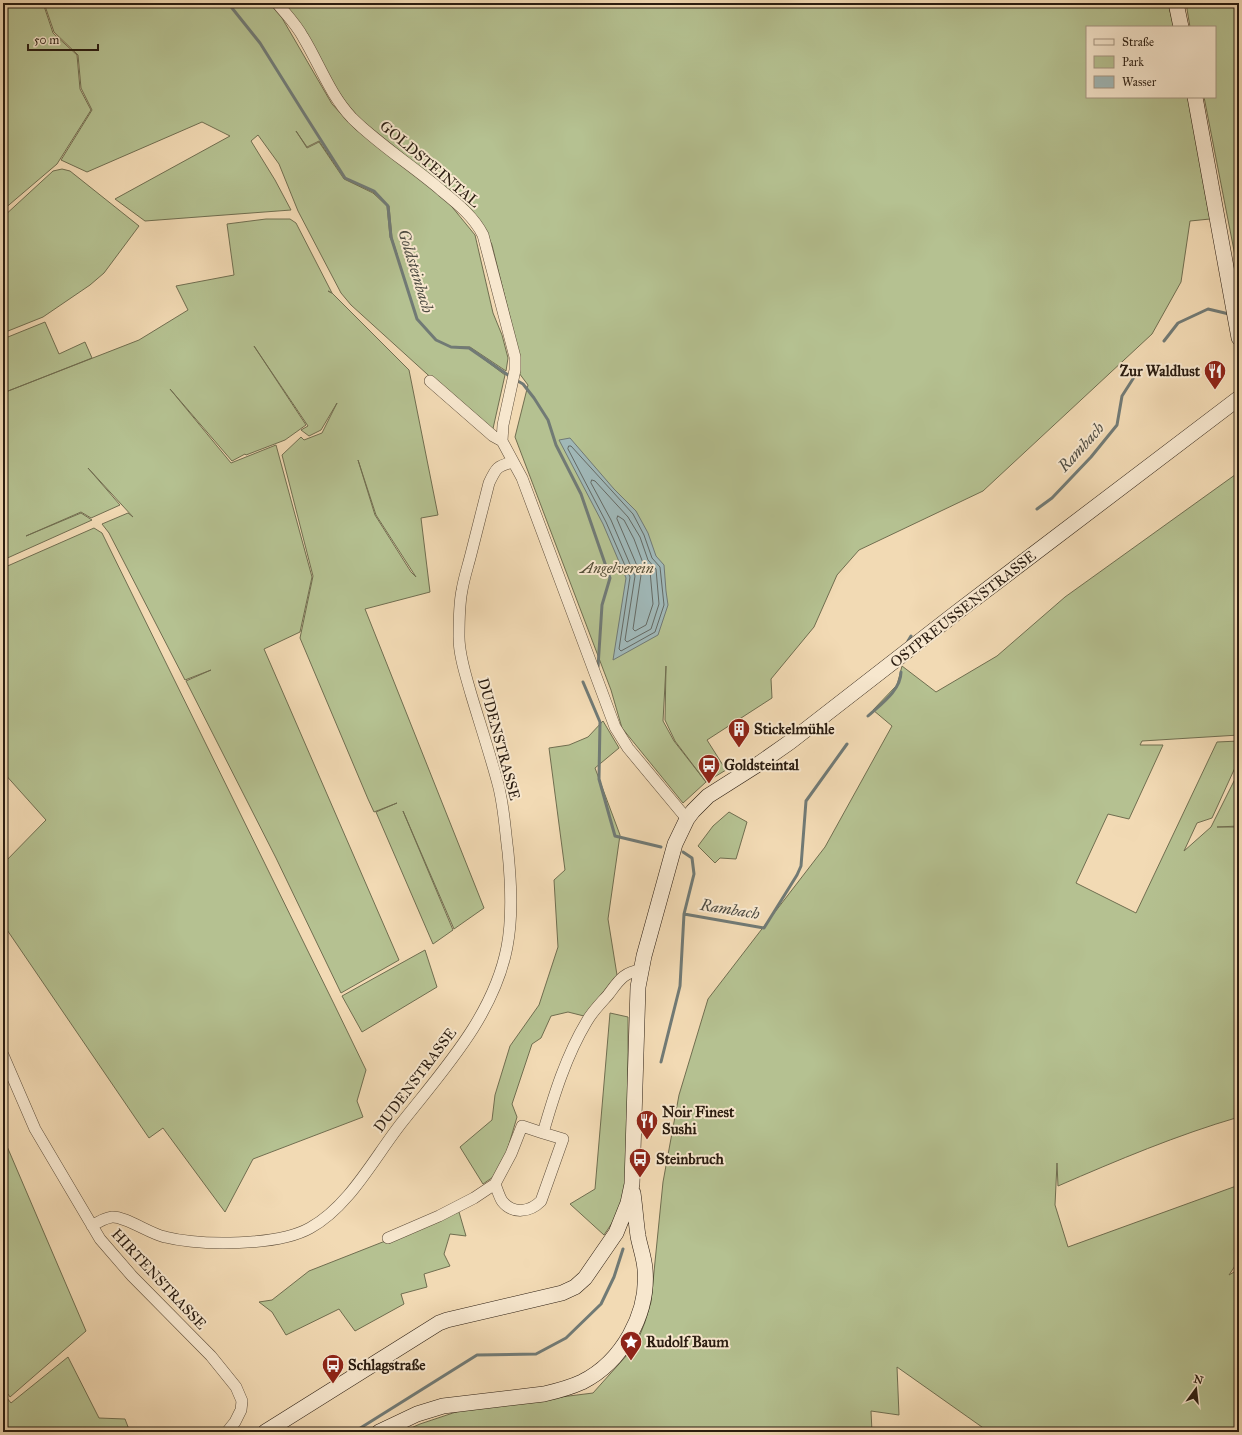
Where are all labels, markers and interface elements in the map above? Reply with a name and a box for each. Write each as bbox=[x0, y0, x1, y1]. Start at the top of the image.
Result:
scale bar bbox=[28, 26, 98, 52]
legend bbox=[1086, 26, 1216, 98]
text: 50 m bbox=[34, 33, 59, 47]
text: Straße bbox=[1122, 35, 1154, 49]
text: Park bbox=[1122, 55, 1144, 69]
text: Wasser bbox=[1122, 75, 1157, 89]
street label: GOLDSTEINTAL bbox=[376, 117, 484, 211]
water label: Goldsteinbach bbox=[394, 227, 438, 315]
restaurant icon: Zur Waldlust bbox=[1202, 358, 1228, 391]
place label: Zur Waldlust bbox=[1120, 362, 1201, 380]
water label: Rambach bbox=[1053, 418, 1108, 476]
street label: OSTPREUSSENSTRASSE bbox=[887, 546, 1040, 672]
park label: Angelverein bbox=[579, 559, 654, 577]
street label: DUDENSTRASSE bbox=[474, 676, 524, 802]
building icon: Stickelmühle bbox=[726, 716, 752, 749]
place label: Stickelmühle bbox=[754, 720, 835, 738]
bus stop icon: Goldsteintal bbox=[696, 752, 722, 785]
place label: Goldsteintal bbox=[724, 756, 800, 774]
water label: Rambach bbox=[698, 895, 761, 923]
street label: DUDENSTRASSE bbox=[370, 1024, 460, 1136]
place label: Noir Finest Sushi bbox=[662, 1103, 735, 1138]
restaurant icon: Noir Finest Sushi bbox=[634, 1108, 660, 1141]
bus stop icon: Steinbruch bbox=[627, 1146, 653, 1179]
place label: Steinbruch bbox=[656, 1150, 725, 1168]
street label: HIRTENSTRASSE bbox=[108, 1225, 210, 1333]
place icon: Rudolf Baum bbox=[618, 1329, 644, 1362]
place label: Rudolf Baum bbox=[646, 1333, 729, 1351]
bus stop icon: Schlagstraße bbox=[320, 1352, 346, 1385]
place label: Schlagstraße bbox=[348, 1356, 426, 1375]
north arrow bbox=[1176, 1369, 1216, 1409]
text: N bbox=[1192, 1372, 1205, 1387]

